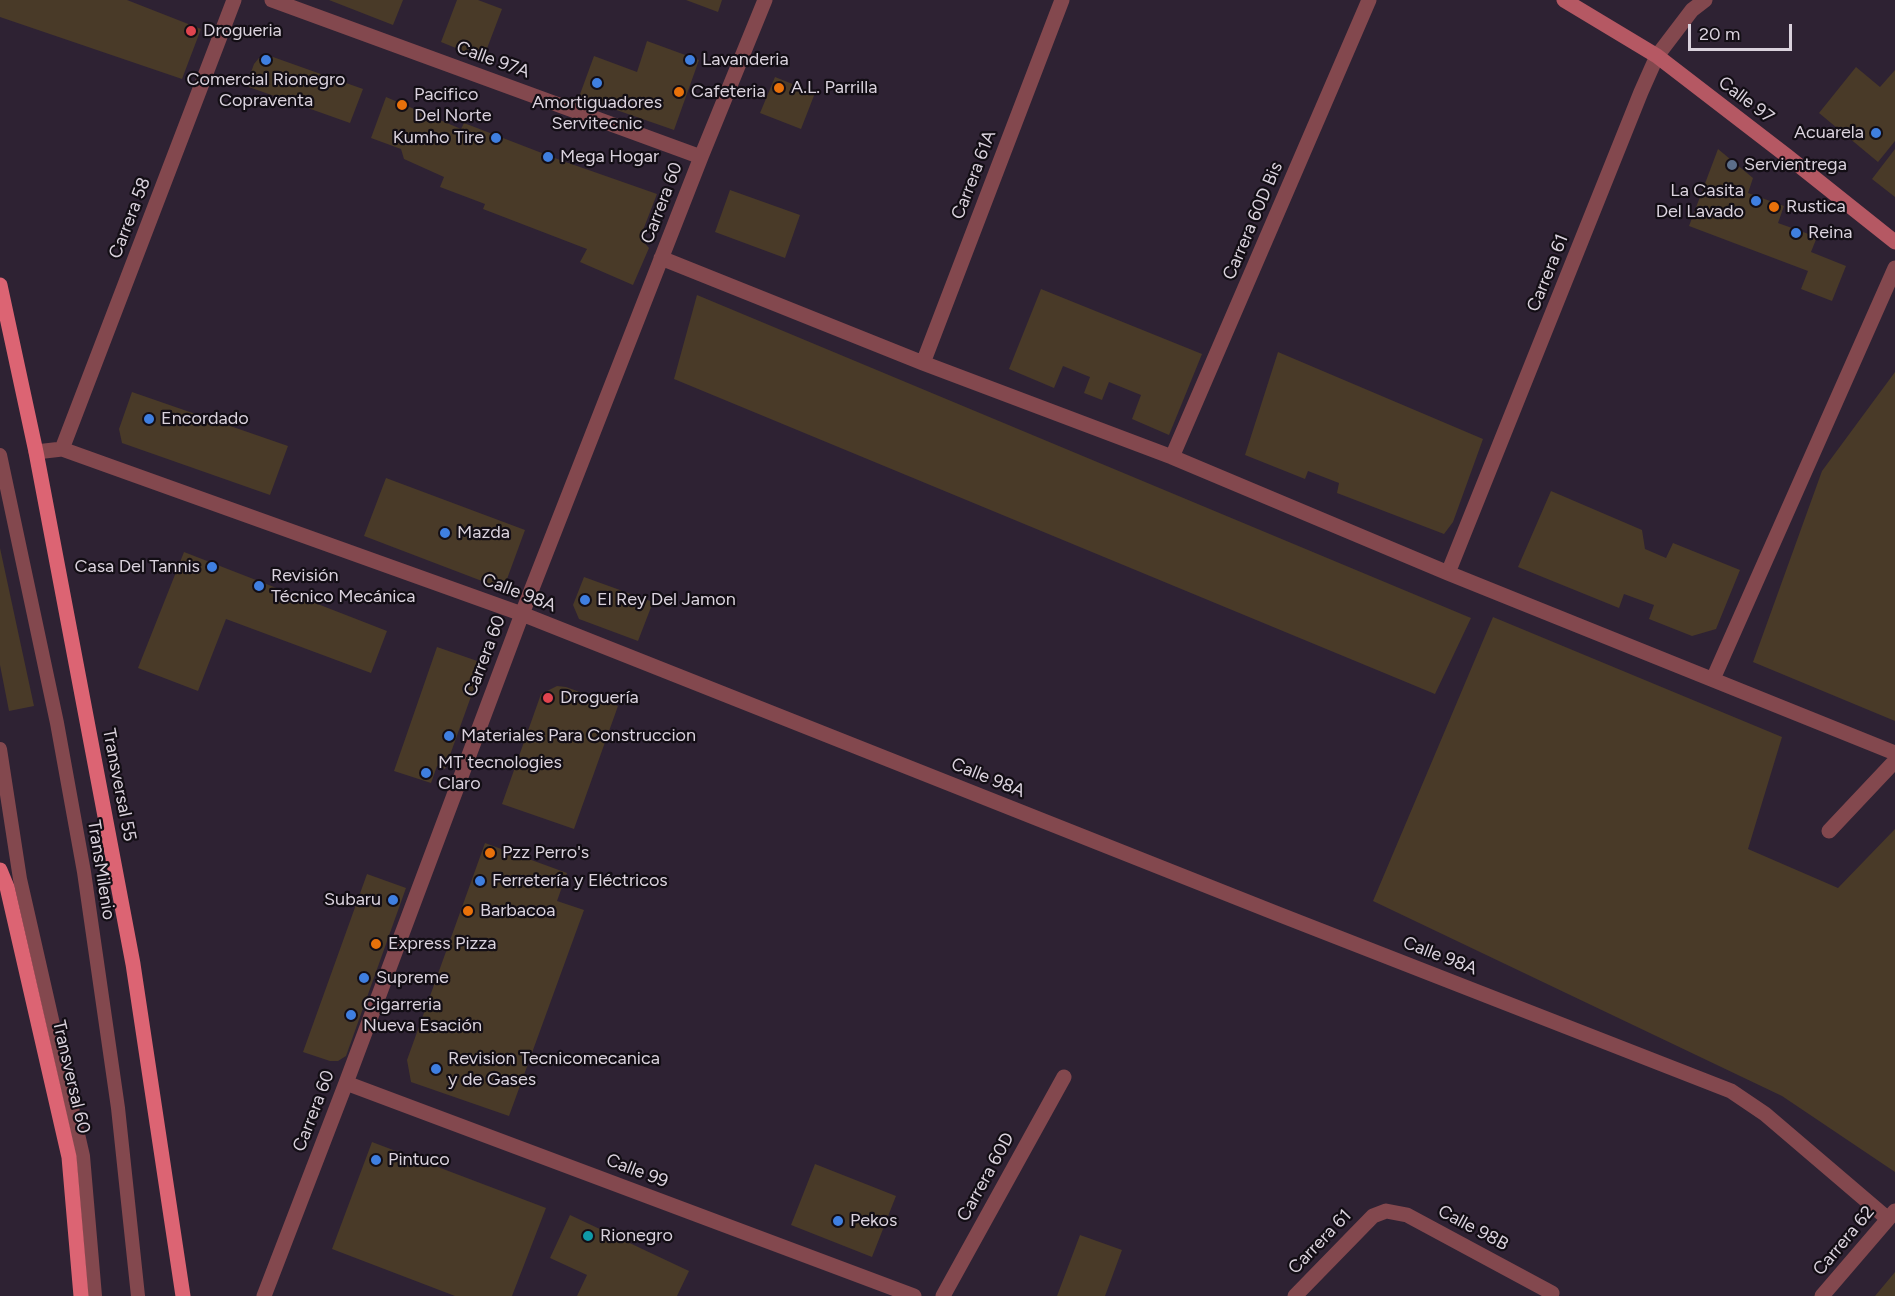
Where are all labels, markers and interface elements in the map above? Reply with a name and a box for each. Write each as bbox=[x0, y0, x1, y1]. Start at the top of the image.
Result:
scale bar bbox=[1691, 12, 1794, 50]
place label: Drogueria bbox=[203, 20, 282, 42]
text: 20 m bbox=[1699, 23, 1740, 45]
marker: Drogueria bbox=[184, 24, 198, 38]
street label: Calle 97A bbox=[453, 37, 533, 83]
place label: Lavanderia bbox=[702, 49, 789, 71]
marker: Comercial Rionegro Copraventa bbox=[259, 53, 273, 67]
marker: Lavanderia bbox=[683, 53, 697, 67]
place label: Comercial Rionegro Copraventa bbox=[187, 69, 345, 112]
street label: Calle 97 bbox=[1714, 72, 1778, 128]
marker: Amortiguadores Servitecnic bbox=[590, 76, 604, 90]
place label: A.L. Parrilla bbox=[791, 77, 877, 99]
place label: Cafeteria bbox=[691, 81, 766, 103]
marker: A.L. Parrilla bbox=[772, 81, 786, 95]
place label: Pacifico Del Norte bbox=[414, 84, 492, 127]
marker: Cafeteria bbox=[672, 85, 686, 99]
place label: Amortiguadores Servitecnic bbox=[532, 92, 662, 134]
marker: Pacifico Del Norte bbox=[395, 98, 409, 112]
place label: Acuarela bbox=[1794, 122, 1864, 144]
marker: Acuarela bbox=[1869, 126, 1883, 140]
place label: Kumho Tire bbox=[393, 127, 484, 149]
street label: Carrera 61A bbox=[947, 127, 1001, 223]
marker: Kumho Tire bbox=[489, 131, 503, 145]
place label: Mega Hogar bbox=[560, 146, 659, 168]
marker: Mega Hogar bbox=[541, 150, 555, 164]
place label: Servientrega bbox=[1744, 154, 1847, 176]
marker: Servientrega bbox=[1725, 158, 1739, 172]
street label: Carrera 60 bbox=[637, 159, 687, 247]
street label: Carrera 60D Bis bbox=[1218, 159, 1288, 283]
street label: Carrera 58 bbox=[105, 174, 155, 262]
place label: La Casita Del Lavado bbox=[1656, 180, 1744, 222]
marker: La Casita Del Lavado bbox=[1749, 194, 1763, 208]
place label: Rustica bbox=[1786, 196, 1846, 218]
marker: Rustica bbox=[1767, 200, 1781, 214]
place label: Reina bbox=[1808, 222, 1852, 244]
marker: Reina bbox=[1789, 226, 1803, 240]
street label: Carrera 61 bbox=[1523, 231, 1573, 315]
place label: Encordado bbox=[161, 408, 249, 430]
marker: Encordado bbox=[142, 412, 156, 426]
place label: Mazda bbox=[457, 522, 510, 544]
marker: Mazda bbox=[438, 526, 452, 540]
place label: Casa Del Tannis bbox=[75, 556, 200, 578]
marker: Casa Del Tannis bbox=[205, 560, 219, 574]
place label: Revisión Técnico Mecánica bbox=[271, 565, 415, 608]
street label: Calle 98A bbox=[479, 569, 559, 617]
marker: Revisión Técnico Mecánica bbox=[252, 579, 266, 593]
place label: El Rey Del Jamon bbox=[597, 589, 736, 611]
marker: El Rey Del Jamon bbox=[578, 593, 592, 607]
street label: Carrera 60 bbox=[460, 612, 510, 700]
place label: Droguería bbox=[560, 687, 639, 709]
marker: Droguería bbox=[541, 691, 555, 705]
place label: Materiales Para Construccion bbox=[461, 725, 696, 747]
street label: Transversal 55 bbox=[97, 727, 141, 843]
marker: Materiales Para Construccion bbox=[442, 729, 456, 743]
place label: MT tecnologies Claro bbox=[438, 752, 562, 795]
street label: Calle 98A bbox=[948, 753, 1028, 803]
marker: MT tecnologies Claro bbox=[419, 766, 433, 780]
street label: TransMilenio bbox=[82, 819, 120, 921]
place label: Pzz Perro's bbox=[502, 842, 589, 864]
marker: Pzz Perro's bbox=[483, 846, 497, 860]
place label: Ferretería y Eléctricos bbox=[492, 870, 668, 892]
marker: Ferretería y Eléctricos bbox=[473, 874, 487, 888]
place label: Subaru bbox=[324, 889, 381, 911]
marker: Subaru bbox=[386, 893, 400, 907]
place label: Barbacoa bbox=[480, 900, 555, 922]
marker: Barbacoa bbox=[461, 904, 475, 918]
street label: Calle 98A bbox=[1400, 932, 1480, 980]
place label: Express Pizza bbox=[388, 933, 496, 955]
marker: Express Pizza bbox=[369, 937, 383, 951]
place label: Supreme bbox=[376, 967, 449, 989]
marker: Supreme bbox=[357, 971, 371, 985]
place label: Cigarreria Nueva Esación bbox=[363, 994, 482, 1036]
marker: Cigarreria Nueva Esación bbox=[344, 1008, 358, 1022]
street label: Transversal 60 bbox=[47, 1018, 95, 1136]
place label: Revision Tecnicomecanica y de Gases bbox=[448, 1048, 660, 1090]
marker: Revision Tecnicomecanica y de Gases bbox=[429, 1062, 443, 1076]
street label: Carrera 60 bbox=[289, 1067, 339, 1155]
street label: Carrera 60D bbox=[953, 1129, 1019, 1225]
place label: Pintuco bbox=[388, 1149, 450, 1171]
street label: Calle 99 bbox=[603, 1149, 671, 1193]
marker: Pintuco bbox=[369, 1153, 383, 1167]
street label: Calle 98B bbox=[1434, 1200, 1512, 1256]
street label: Carrera 62 bbox=[1809, 1202, 1879, 1280]
street label: Carrera 61 bbox=[1284, 1205, 1356, 1279]
place label: Pekos bbox=[850, 1210, 897, 1232]
marker: Pekos bbox=[831, 1214, 845, 1228]
place label: Rionegro bbox=[600, 1225, 673, 1247]
marker: Rionegro bbox=[581, 1229, 595, 1243]

